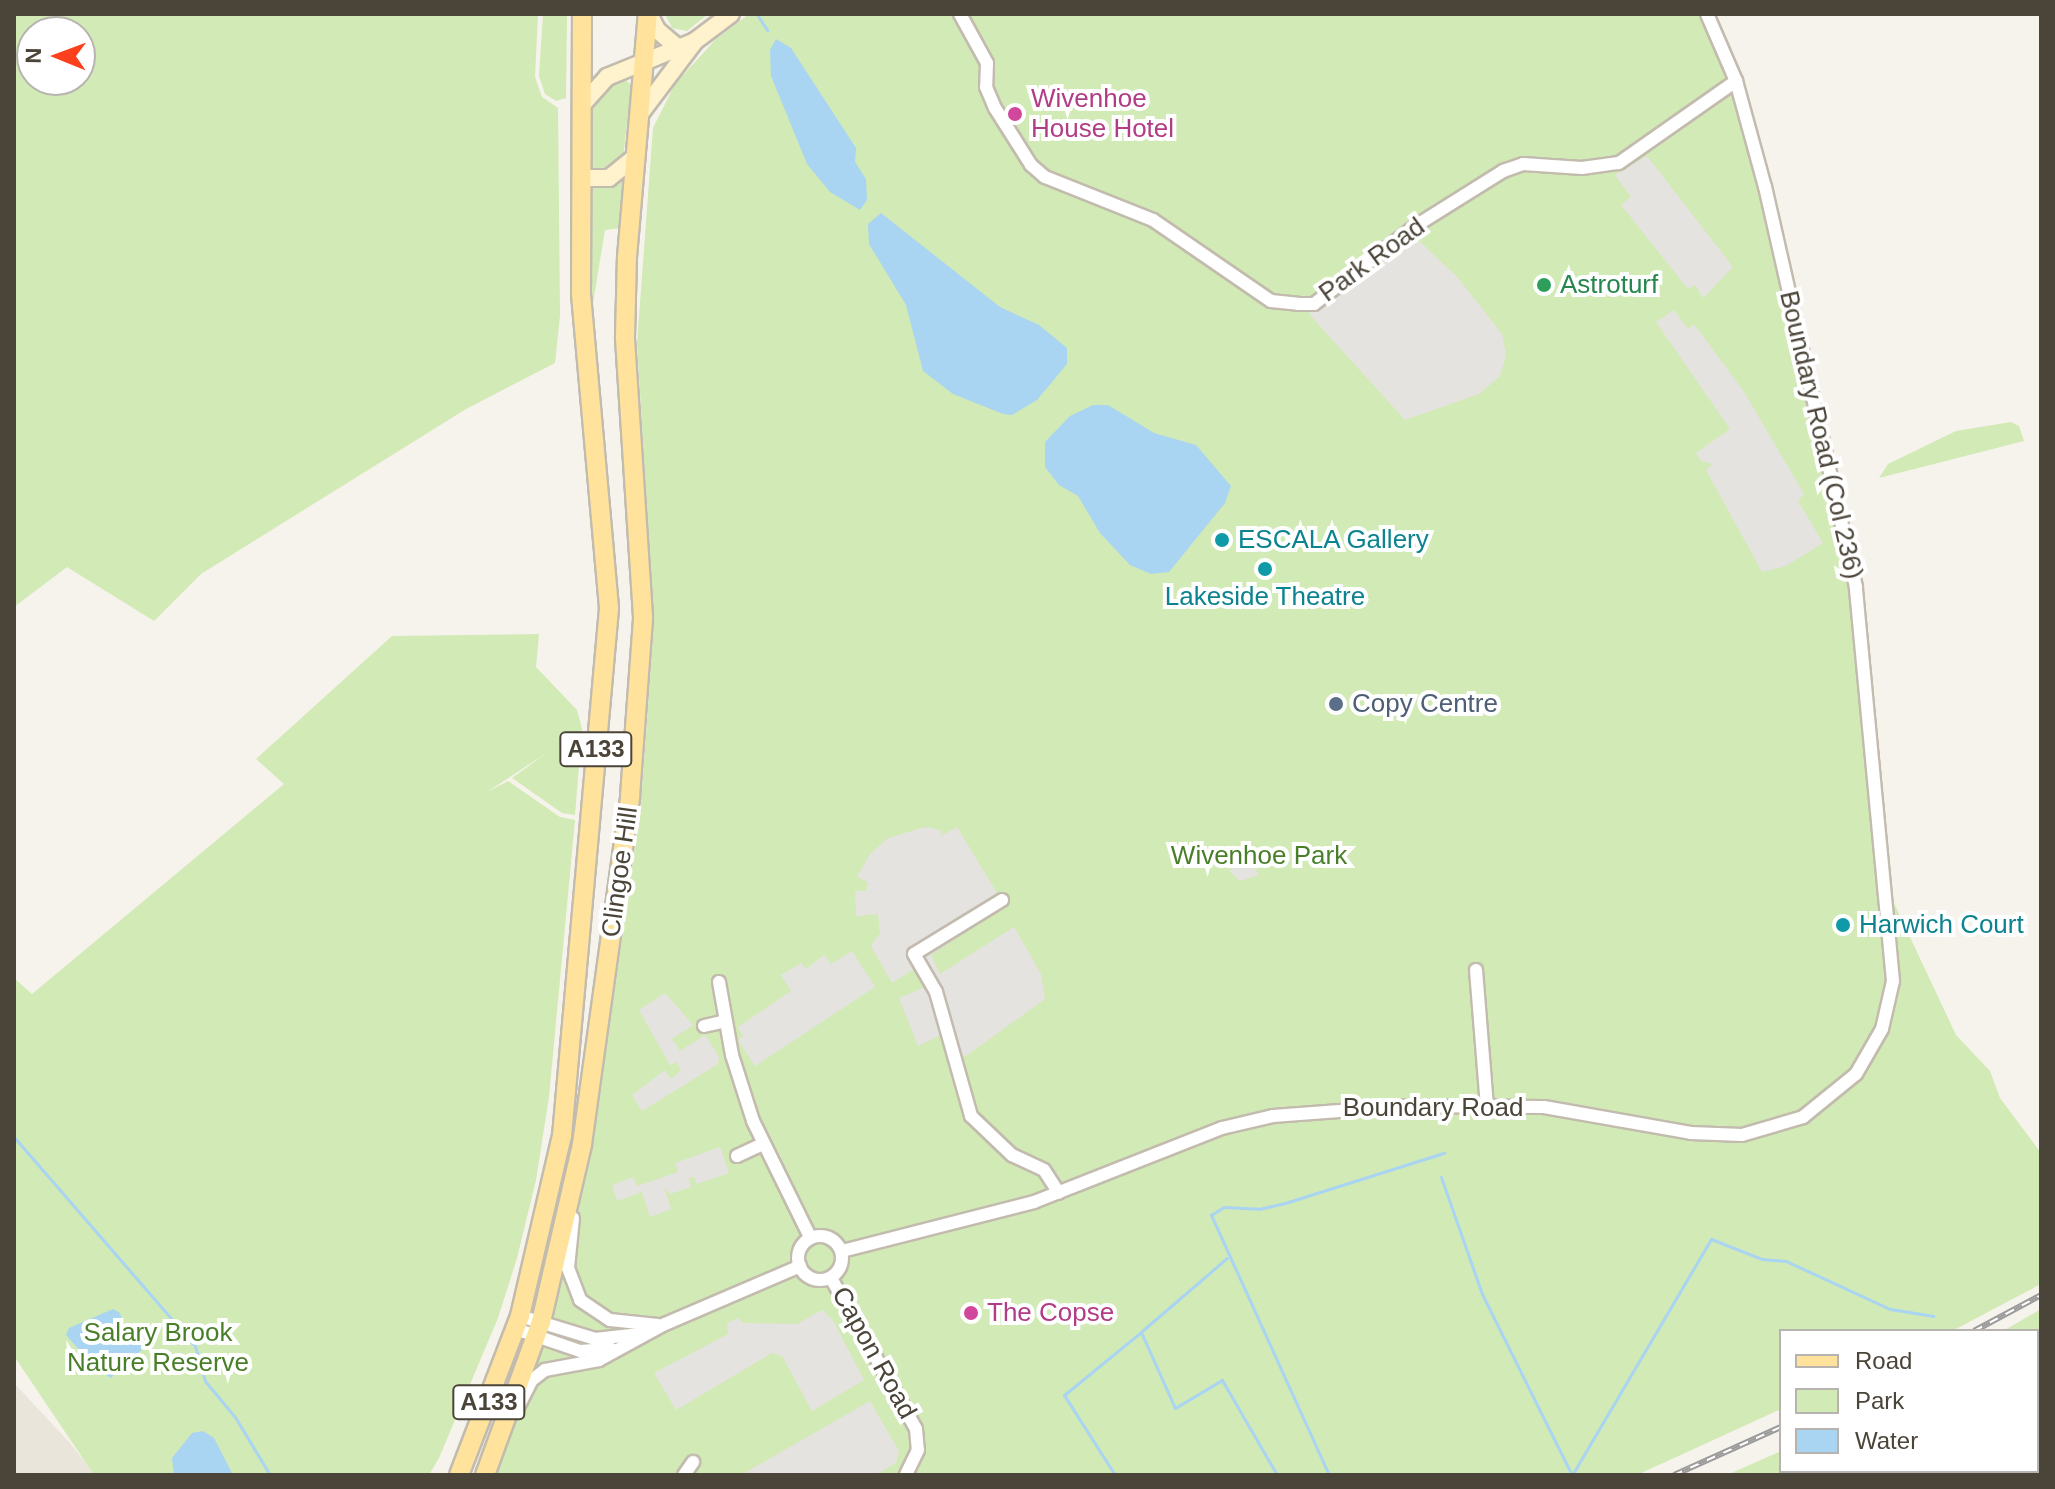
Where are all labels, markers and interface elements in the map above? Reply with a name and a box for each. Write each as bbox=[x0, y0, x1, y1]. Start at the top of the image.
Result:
north arrow bbox=[16, 16, 96, 96]
text: N bbox=[21, 47, 46, 64]
place label: Wivenhoe House Hotel bbox=[1031, 83, 1174, 144]
marker: Wivenhoe House Hotel bbox=[1006, 105, 1024, 123]
street label: Park Road bbox=[1313, 211, 1431, 309]
place label: Astroturf bbox=[1560, 269, 1658, 301]
marker: Astroturf bbox=[1535, 276, 1553, 294]
street label: Boundary Road (Col 236) bbox=[1773, 288, 1869, 582]
place label: ESCALA Gallery bbox=[1238, 524, 1430, 556]
marker: ESCALA Gallery bbox=[1213, 531, 1231, 549]
marker: Lakeside Theatre bbox=[1256, 560, 1274, 578]
place label: Lakeside Theatre bbox=[1165, 581, 1365, 613]
place label: Copy Centre bbox=[1352, 688, 1498, 720]
marker: Copy Centre bbox=[1327, 695, 1345, 713]
road number: A133 bbox=[558, 729, 634, 769]
street label: Clingoe Hill bbox=[595, 805, 645, 939]
park label: Wivenhoe Park bbox=[1171, 840, 1347, 872]
place label: Harwich Court bbox=[1859, 909, 2024, 941]
marker: Harwich Court bbox=[1834, 916, 1852, 934]
street label: Boundary Road bbox=[1343, 1092, 1523, 1124]
street label: Capon Road bbox=[825, 1282, 923, 1424]
place label: The Copse bbox=[987, 1297, 1114, 1329]
marker: The Copse bbox=[962, 1304, 980, 1322]
park label: Salary Brook Nature Reserve bbox=[67, 1317, 249, 1378]
legend bbox=[1779, 1329, 2039, 1473]
text: Road bbox=[1855, 1347, 1912, 1374]
road number: A133 bbox=[451, 1382, 527, 1422]
text: Park bbox=[1855, 1387, 1904, 1414]
text: Water bbox=[1855, 1427, 1918, 1454]

